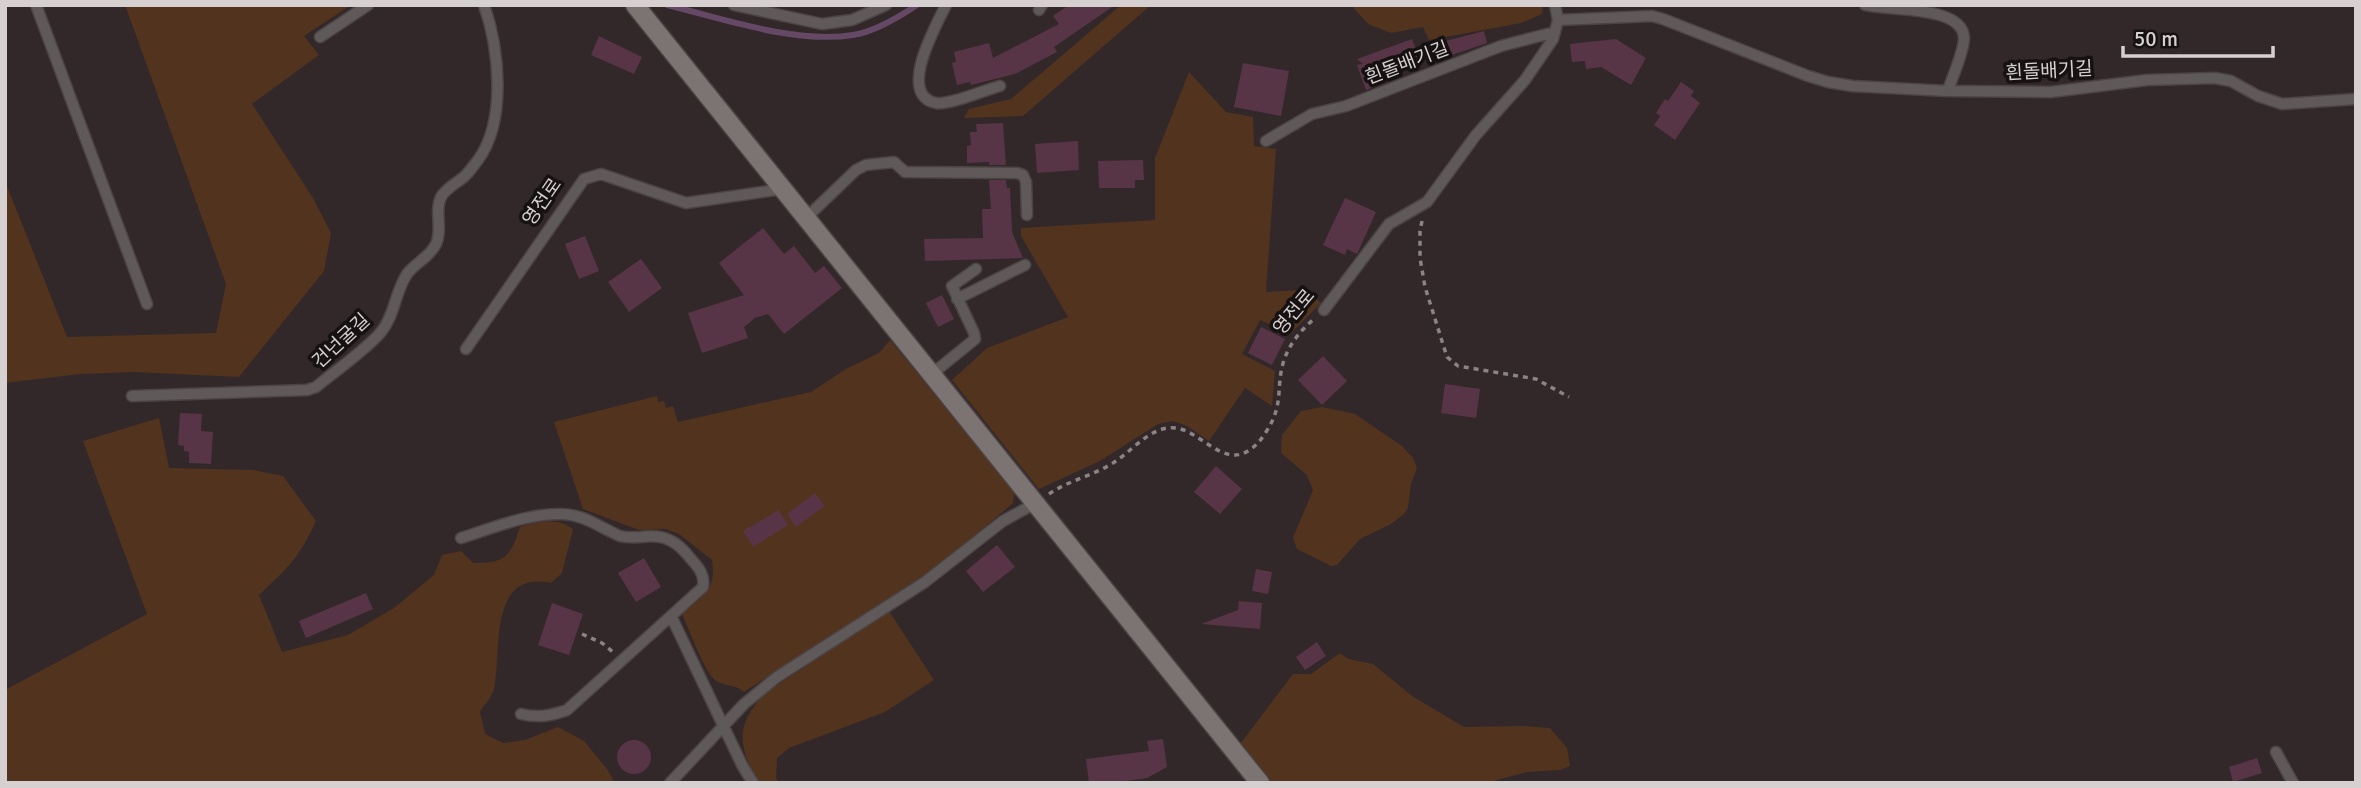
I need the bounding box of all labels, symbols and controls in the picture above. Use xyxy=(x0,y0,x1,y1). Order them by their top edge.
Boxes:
scale bar xyxy=(2123,14,2274,58)
text: 50 m xyxy=(2134,26,2178,52)
street label: 흰돌배기길 xyxy=(1362,36,1452,90)
street label: 흰돌배기길 xyxy=(2005,57,2093,85)
street label: 영전로 xyxy=(517,174,567,230)
street label: 영전로 xyxy=(1268,284,1320,340)
street label: 건넌굴길 xyxy=(307,308,375,374)

